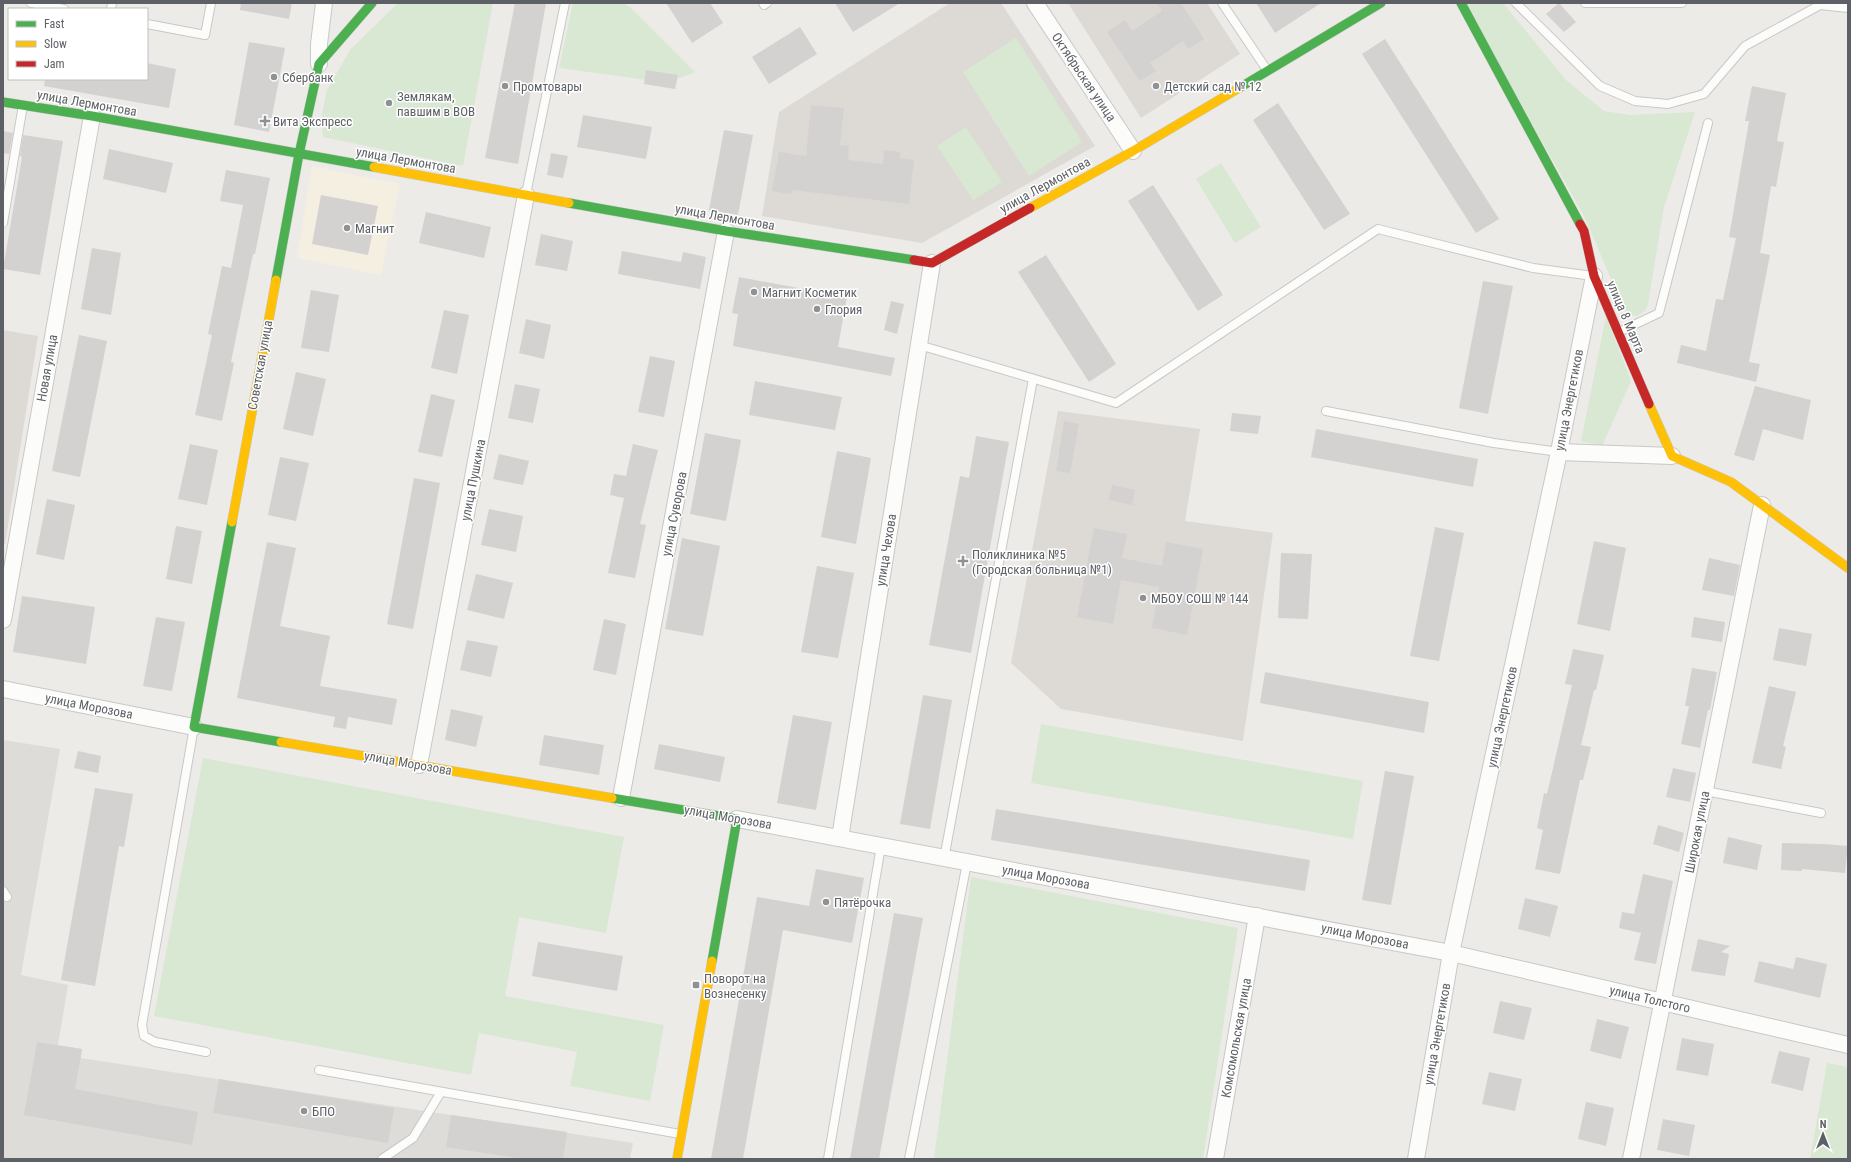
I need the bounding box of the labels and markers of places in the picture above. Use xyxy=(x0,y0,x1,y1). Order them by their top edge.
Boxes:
place label: Сбербанк xyxy=(282,70,334,85)
marker: Сбербанк xyxy=(269,72,279,82)
place label: Промтовары xyxy=(513,79,582,94)
place label: Детский сад № 12 xyxy=(1164,79,1262,94)
marker: Промтовары xyxy=(500,81,510,91)
marker: Детский сад № 12 xyxy=(1151,81,1161,91)
place label: Землякам, павшим в ВОВ xyxy=(397,89,475,119)
marker: Землякам, павшим в ВОВ xyxy=(384,98,394,108)
place label: Вита Экспресс xyxy=(273,114,352,129)
marker: Вита Экспресс xyxy=(260,116,270,126)
place label: Магнит xyxy=(355,221,395,236)
marker: Магнит xyxy=(342,223,352,233)
place label: Магнит Косметик xyxy=(762,285,858,300)
marker: Магнит Косметик xyxy=(749,287,759,297)
place label: Глория xyxy=(825,302,862,317)
marker: Глория xyxy=(812,304,822,314)
place label: Поликлиника №5 (Городская больница №1) xyxy=(972,547,1112,577)
marker: Поликлиника №5 (Городская больница №1) xyxy=(957,555,969,567)
place label: МБОУ СОШ № 144 xyxy=(1151,591,1249,606)
marker: МБОУ СОШ № 144 xyxy=(1138,593,1148,603)
place label: Пятёрочка xyxy=(834,895,891,910)
marker: Пятёрочка xyxy=(821,897,831,907)
place label: Поворот на Вознесенку xyxy=(704,971,767,1001)
marker: Поворот на Вознесенку xyxy=(691,980,701,990)
place label: БПО xyxy=(312,1104,335,1119)
marker: БПО xyxy=(299,1106,309,1116)

